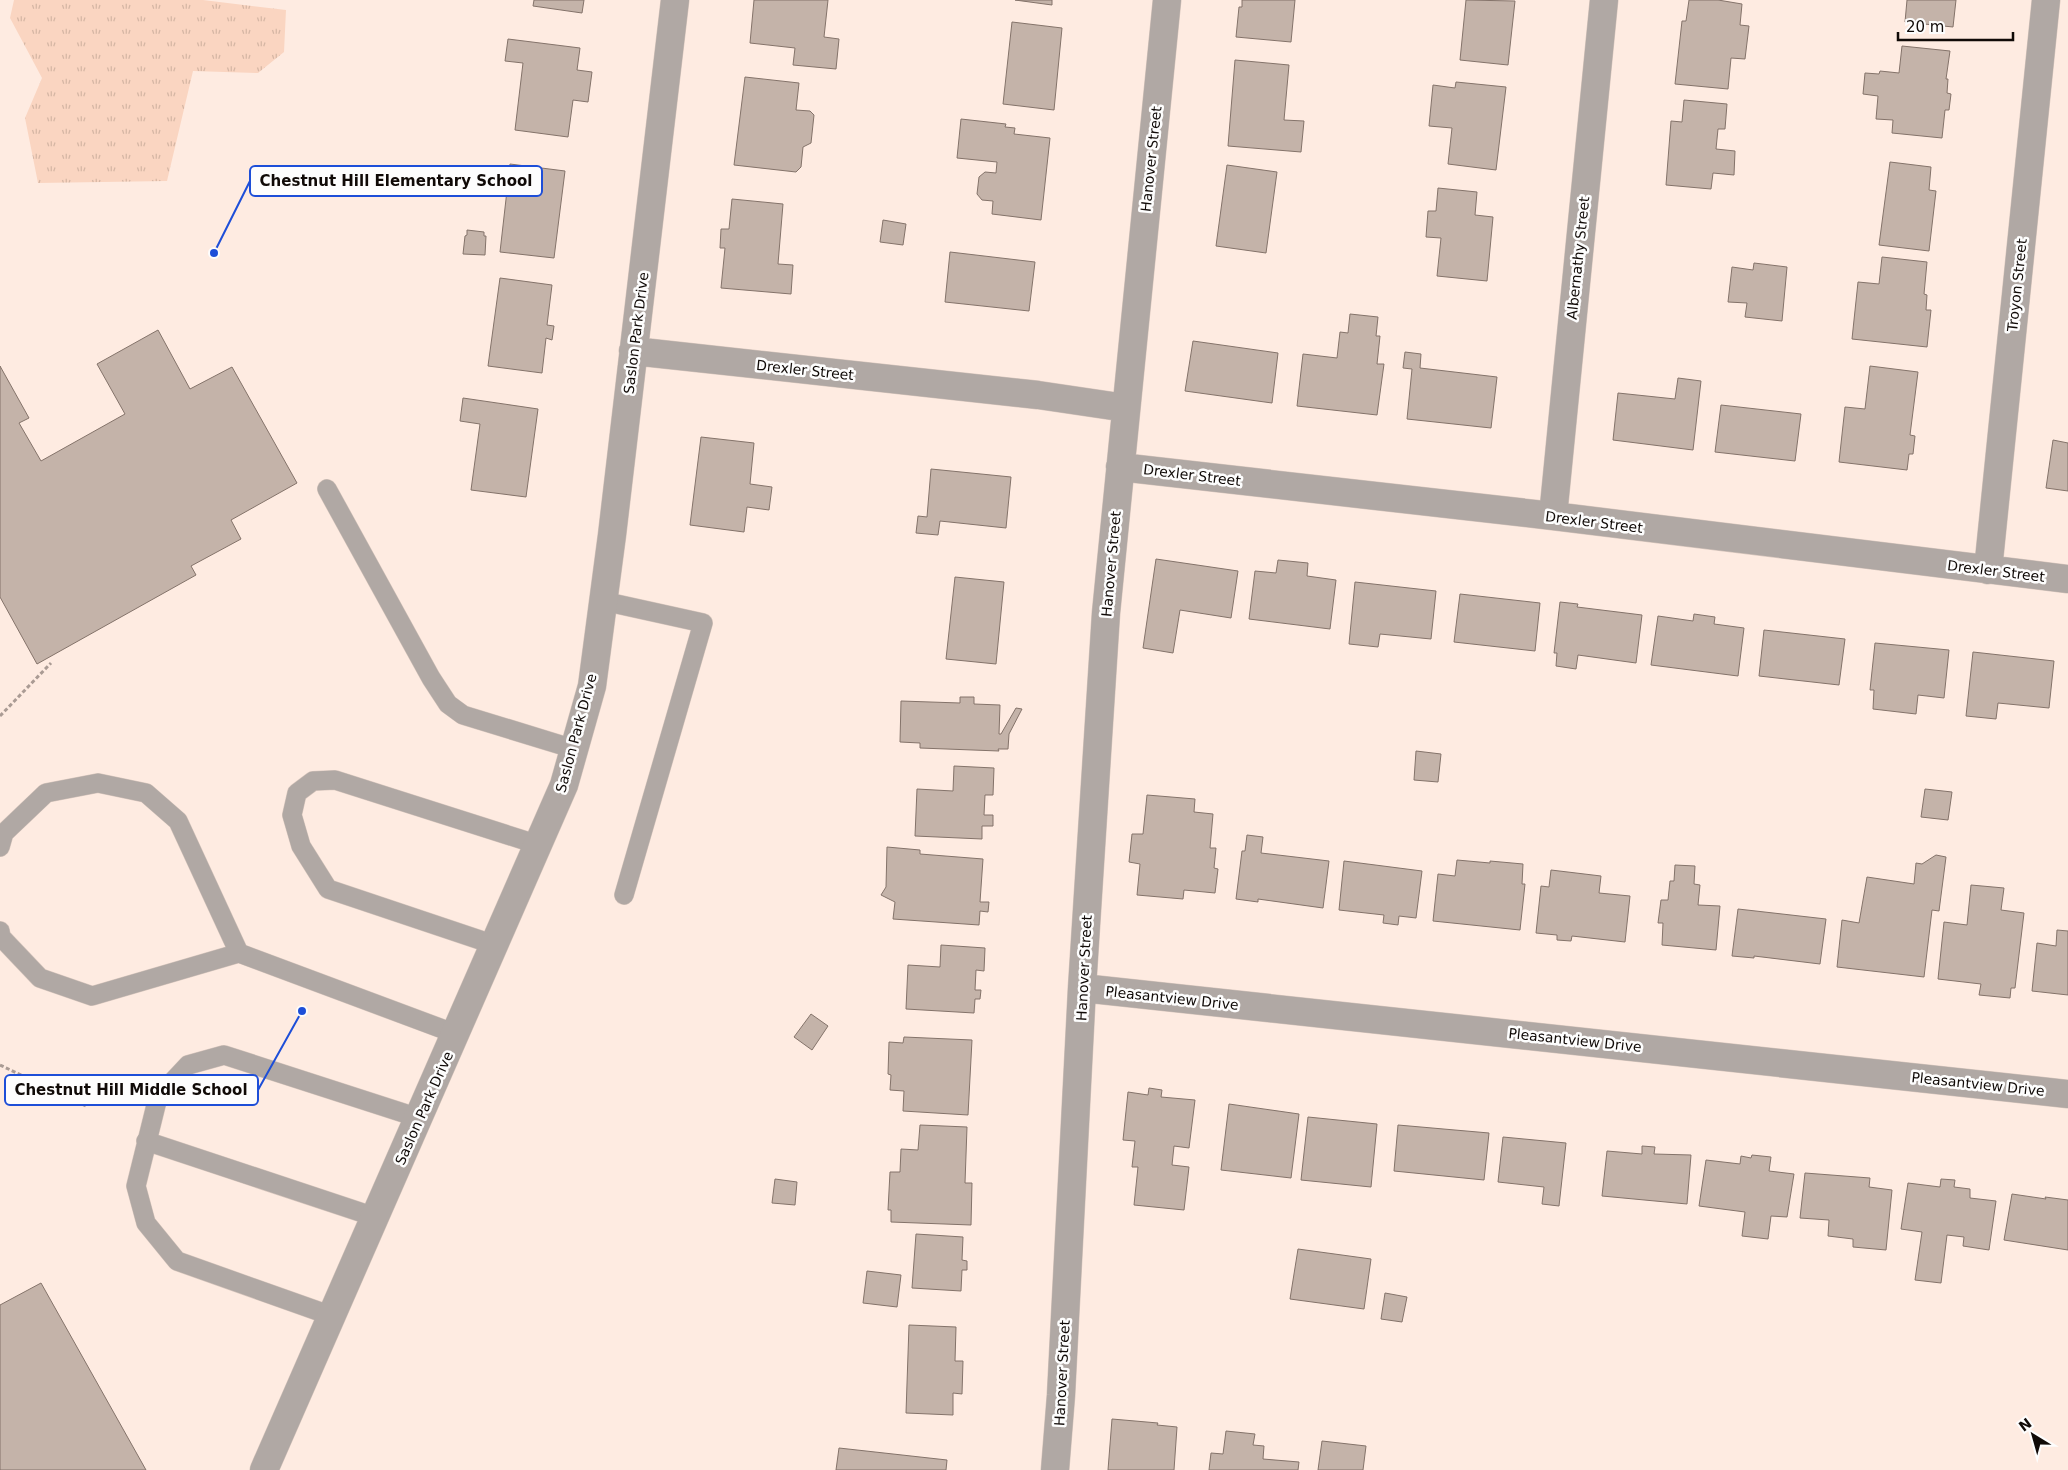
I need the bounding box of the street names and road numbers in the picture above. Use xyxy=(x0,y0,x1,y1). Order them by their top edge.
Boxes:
street label: Hanover Street xyxy=(1137,105,1165,213)
street label: Albernathy Street xyxy=(1564,195,1592,320)
street label: Troyon Street xyxy=(2004,237,2030,333)
street label: Saslon Park Drive xyxy=(621,271,651,395)
street label: Drexler Street xyxy=(755,357,855,383)
street label: Drexler Street xyxy=(1142,461,1242,489)
street label: Drexler Street xyxy=(1544,508,1644,536)
street label: Hanover Street xyxy=(1098,510,1124,618)
street label: Drexler Street xyxy=(1946,557,2046,585)
street label: Saslon Park Drive xyxy=(552,672,600,794)
street label: Hanover Street xyxy=(1073,914,1095,1021)
street label: Pleasantview Drive xyxy=(1105,983,1239,1013)
street label: Pleasantview Drive xyxy=(1508,1025,1642,1055)
street label: Saslon Park Drive xyxy=(392,1049,456,1167)
street label: Pleasantview Drive xyxy=(1911,1069,2045,1099)
street label: Hanover Street xyxy=(1051,1319,1073,1426)

